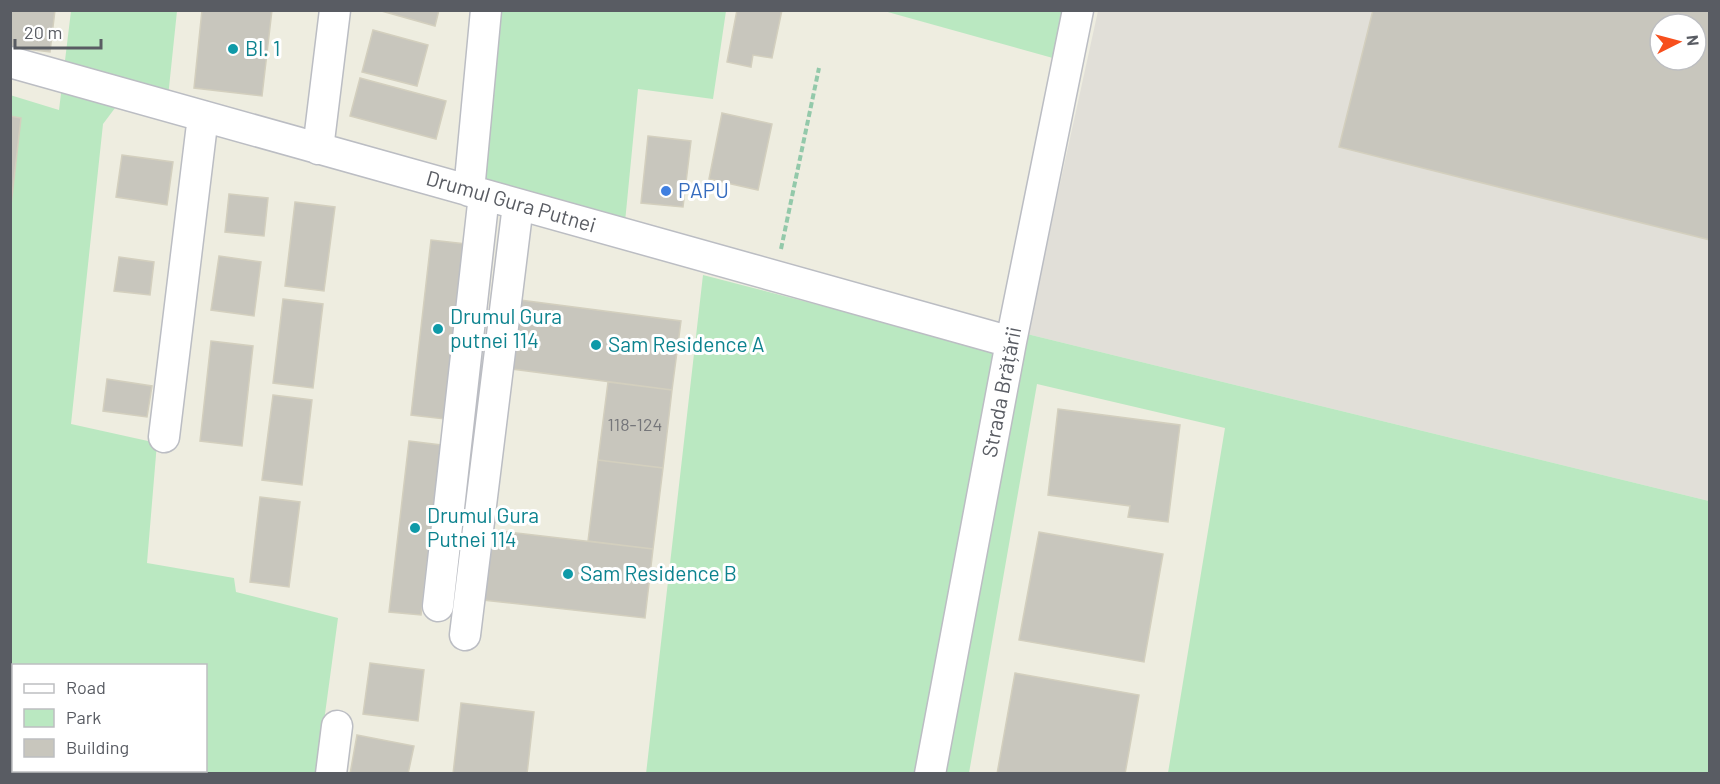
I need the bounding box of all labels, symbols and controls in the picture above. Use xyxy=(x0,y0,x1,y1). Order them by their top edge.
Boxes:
scale bar xyxy=(15,12,100,50)
north arrow xyxy=(1648,12,1708,72)
text: 20 m xyxy=(24,21,62,43)
text: N xyxy=(1683,34,1703,47)
place label: Bl. 1 xyxy=(245,35,280,60)
marker: Bl. 1 xyxy=(226,42,240,56)
street label: Drumul Gura Putnei xyxy=(424,164,599,237)
place label: PAPU xyxy=(678,177,729,202)
marker: PAPU xyxy=(659,184,673,198)
place label: Drumul Gura putnei 114 xyxy=(450,303,562,352)
marker: Drumul Gura putnei 114 xyxy=(431,322,445,336)
street label: Strada Brățării xyxy=(976,324,1025,459)
place label: Sam Residence A xyxy=(608,331,765,356)
marker: Sam Residence A xyxy=(589,338,603,352)
house number: 118-124 xyxy=(608,413,663,435)
place label: Drumul Gura Putnei 114 xyxy=(427,502,539,551)
marker: Drumul Gura Putnei 114 xyxy=(408,521,422,535)
place label: Sam Residence B xyxy=(580,560,737,585)
marker: Sam Residence B xyxy=(561,567,575,581)
legend xyxy=(12,664,207,772)
text: Road xyxy=(66,676,106,698)
text: Park xyxy=(66,706,101,728)
text: Building xyxy=(66,736,129,758)

